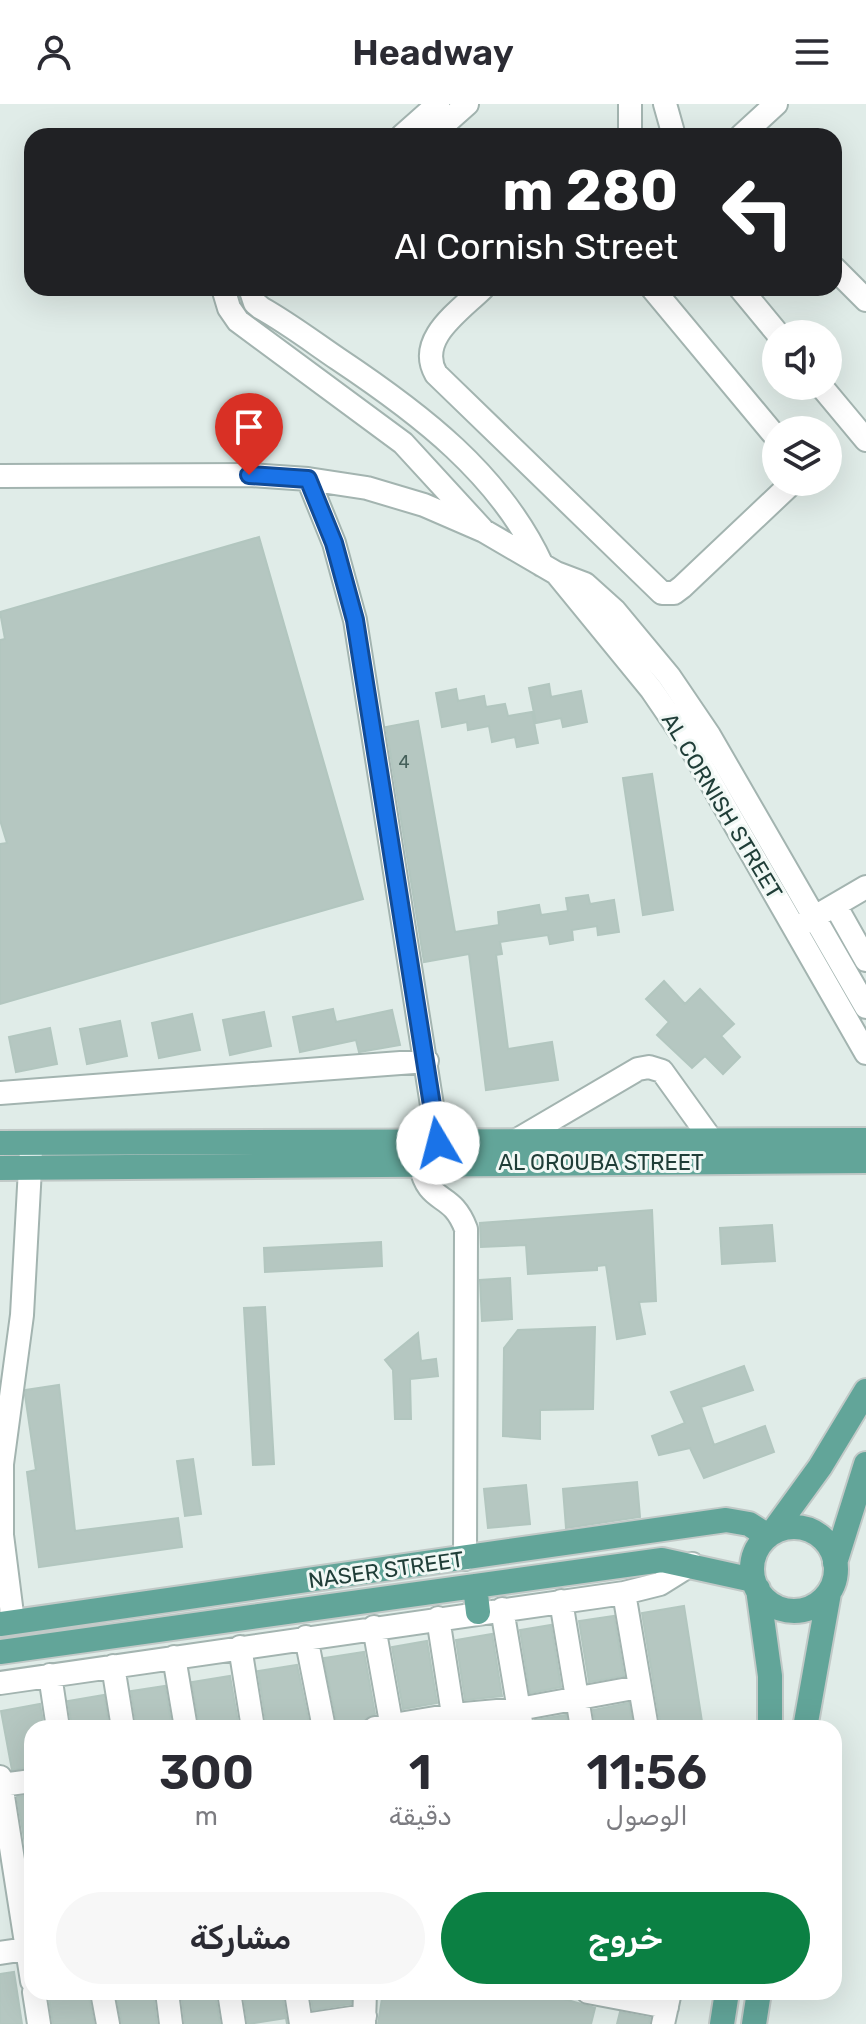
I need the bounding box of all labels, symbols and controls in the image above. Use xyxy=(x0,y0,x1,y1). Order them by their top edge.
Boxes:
icon: person xyxy=(32,30,76,74)
icon: menu xyxy=(790,30,834,74)
text: Headway xyxy=(352,31,514,74)
text: 280 m xyxy=(502,158,678,224)
icon: left xyxy=(706,160,810,264)
text: Al Cornish Street xyxy=(394,225,678,268)
map controls xyxy=(762,320,842,496)
button: sound xyxy=(762,320,842,400)
pin xyxy=(215,393,283,475)
icon: arrive xyxy=(227,405,271,449)
button: layers xyxy=(762,416,842,496)
street label: AL CORNISH STREET xyxy=(656,708,788,904)
house number: 4 xyxy=(398,751,410,773)
position arrow xyxy=(396,1101,480,1185)
street label: AL OROUBA STREET xyxy=(498,1149,704,1176)
street label: NASER STREET xyxy=(307,1546,466,1594)
text: 300 xyxy=(159,1744,254,1801)
text: 1 xyxy=(409,1744,432,1801)
text: 11:56 xyxy=(587,1744,707,1801)
text: m xyxy=(195,1801,218,1832)
text: دقيقة xyxy=(389,1801,452,1832)
text: الوصول xyxy=(606,1801,688,1832)
button: مشاركة xyxy=(56,1892,425,1984)
button: خروج xyxy=(441,1892,810,1984)

